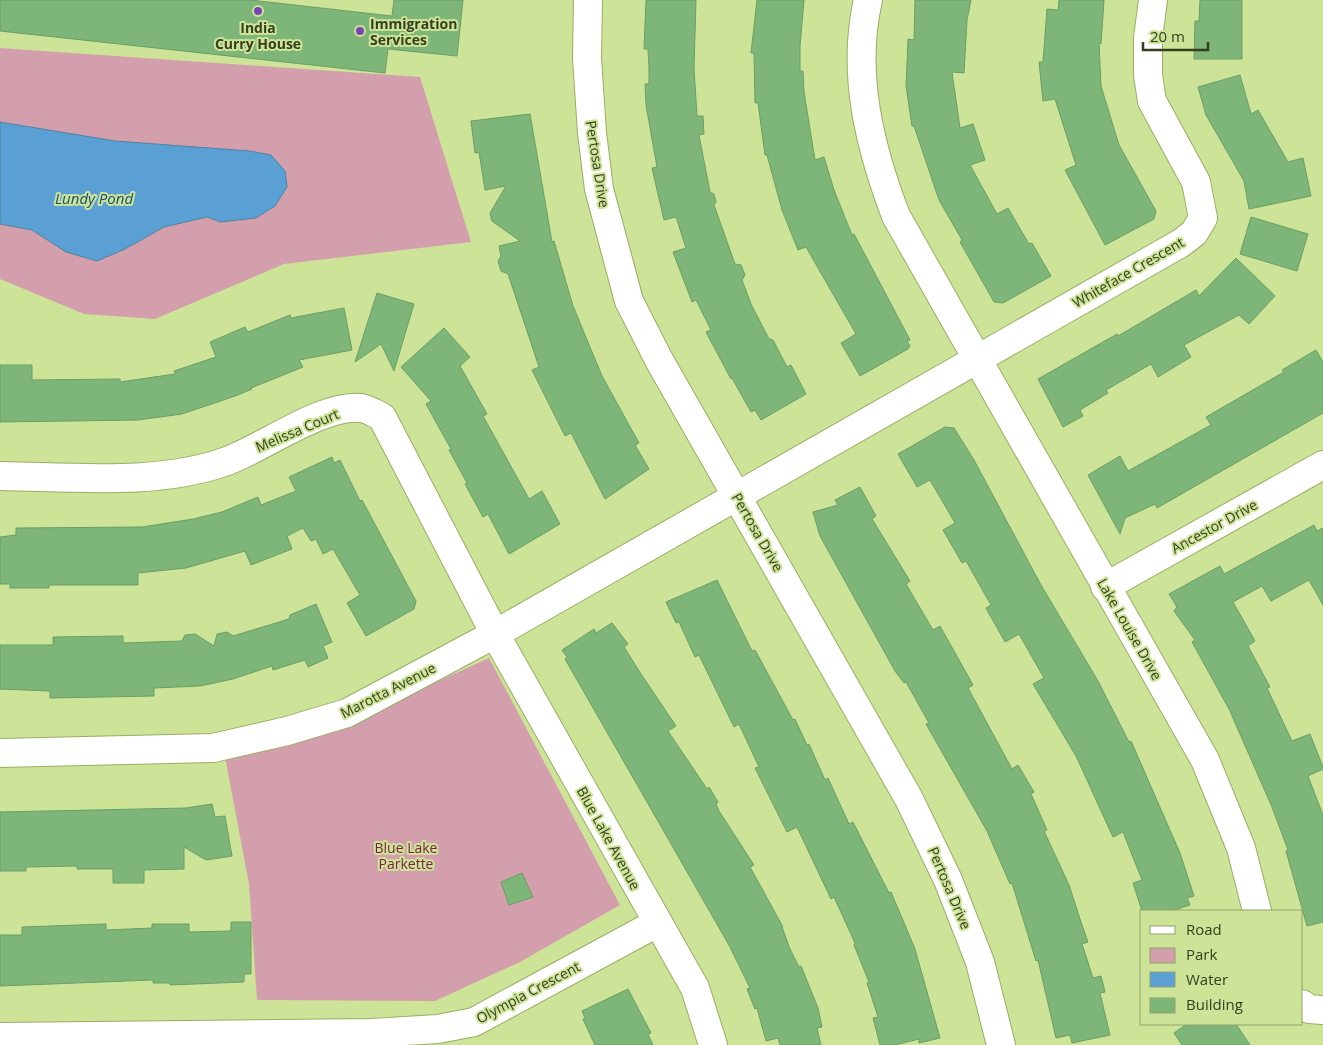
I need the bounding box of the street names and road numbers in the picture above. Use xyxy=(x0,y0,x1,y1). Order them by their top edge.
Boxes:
street label: Pertosa Drive xyxy=(582,119,614,209)
street label: Whiteface Crescent xyxy=(1069,232,1187,312)
street label: Melissa Court xyxy=(252,404,342,456)
street label: Pertosa Drive xyxy=(728,489,788,575)
street label: Ancestor Drive xyxy=(1168,494,1261,558)
street label: Lake Louise Drive xyxy=(1093,575,1167,683)
street label: Marotta Avenue xyxy=(337,658,439,722)
street label: Blue Lake Avenue xyxy=(573,783,645,893)
street label: Pertosa Drive xyxy=(924,844,976,932)
street label: Olympia Crescent xyxy=(473,957,583,1027)

